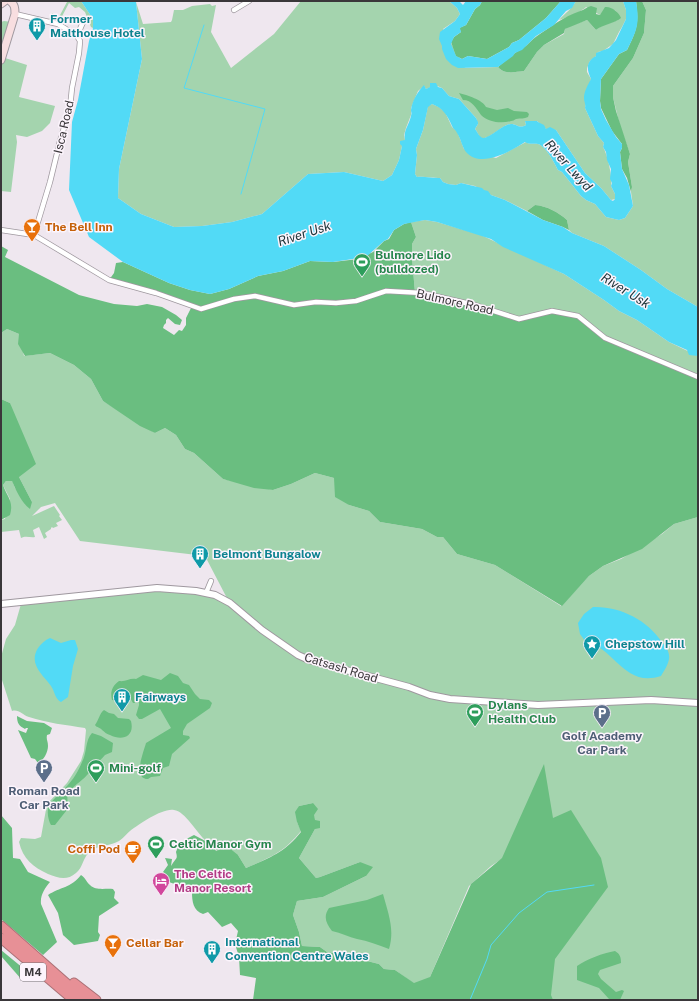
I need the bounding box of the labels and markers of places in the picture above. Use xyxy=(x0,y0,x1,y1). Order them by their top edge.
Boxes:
place label: Former Malthouse Hotel xyxy=(50,12,145,40)
building icon: Former Malthouse Hotel xyxy=(27,16,47,41)
bar icon: The Bell Inn xyxy=(22,217,42,242)
place label: The Bell Inn xyxy=(45,220,113,234)
place label: Bulmore Lido (bulldozed) xyxy=(375,248,451,276)
sports icon: Bulmore Lido (bulldozed) xyxy=(352,252,372,277)
building icon: Belmont Bungalow xyxy=(190,544,210,569)
place label: Belmont Bungalow xyxy=(213,547,321,561)
place icon: Chepstow Hill xyxy=(582,634,602,659)
place label: Chepstow Hill xyxy=(605,637,685,651)
building icon: Fairways xyxy=(112,687,132,712)
place label: Fairways xyxy=(135,690,186,704)
place label: Dylans Health Club xyxy=(488,698,556,726)
sports icon: Dylans Health Club xyxy=(465,702,485,727)
parking icon: Golf Academy Car Park xyxy=(592,703,612,728)
place label: Golf Academy Car Park xyxy=(562,729,642,757)
parking icon: Roman Road Car Park xyxy=(34,758,54,783)
sports icon: Mini-golf xyxy=(86,758,106,783)
place label: Mini-golf xyxy=(109,761,161,775)
place label: Roman Road Car Park xyxy=(8,784,80,812)
sports icon: Celtic Manor Gym xyxy=(146,834,166,859)
place label: Celtic Manor Gym xyxy=(169,837,272,851)
cafe icon: Coffi Pod xyxy=(123,839,143,864)
place label: Coffi Pod xyxy=(68,842,120,856)
place label: The Celtic Manor Resort xyxy=(174,867,252,895)
hotel icon: The Celtic Manor Resort xyxy=(151,871,171,896)
bar icon: Cellar Bar xyxy=(103,933,123,958)
place label: International Convention Centre Wales xyxy=(225,935,369,963)
place label: Cellar Bar xyxy=(126,936,184,950)
building icon: International Convention Centre Wales xyxy=(202,939,222,964)

